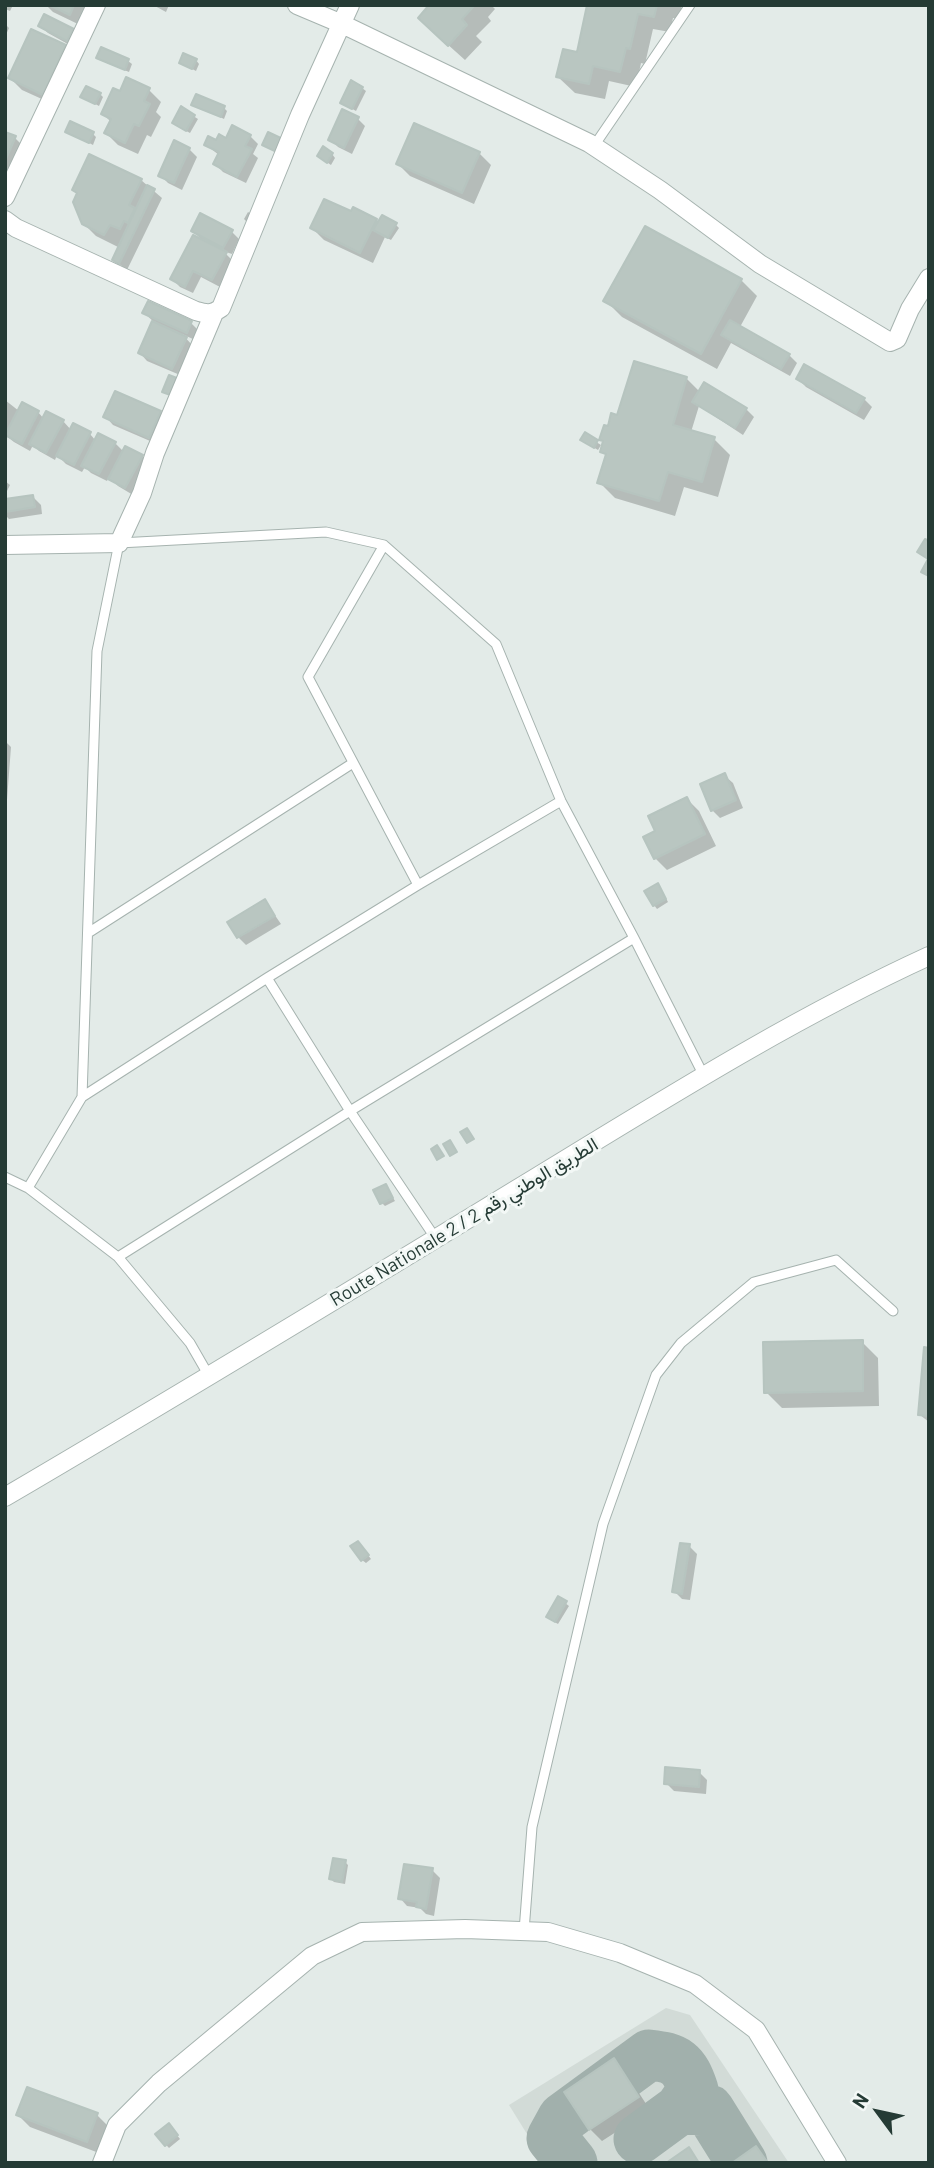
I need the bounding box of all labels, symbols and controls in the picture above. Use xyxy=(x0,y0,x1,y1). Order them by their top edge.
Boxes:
street label: Route Nationale 2 / الطريق الوطني رقم 2 xyxy=(326,1133,602,1311)
north arrow xyxy=(843,2077,913,2147)
text: N xyxy=(847,2089,873,2112)

